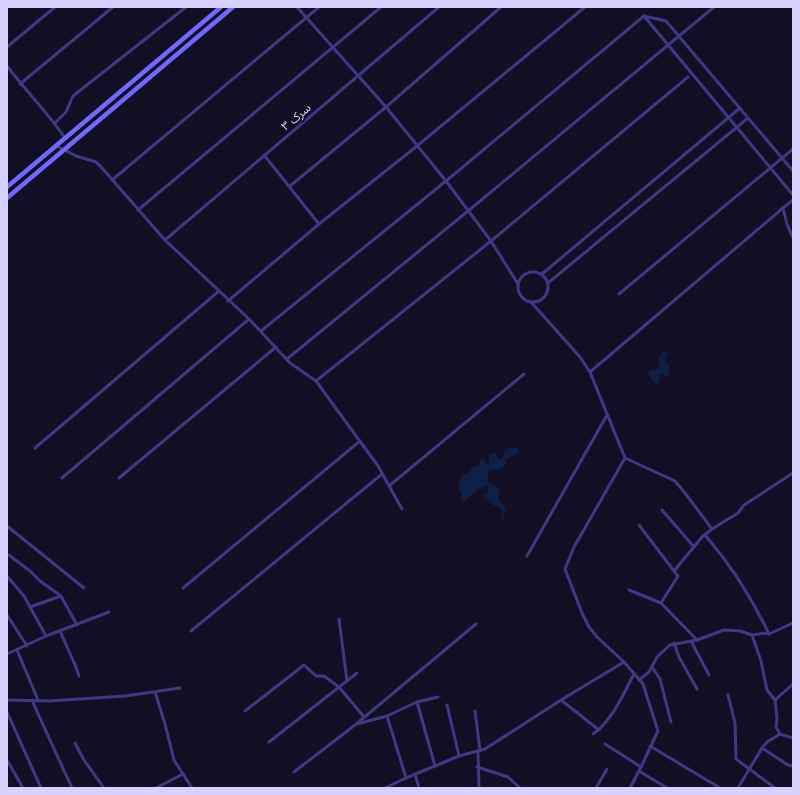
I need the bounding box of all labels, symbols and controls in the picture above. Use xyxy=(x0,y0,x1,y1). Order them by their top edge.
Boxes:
street label: سرک ۳ xyxy=(278,100,314,133)

